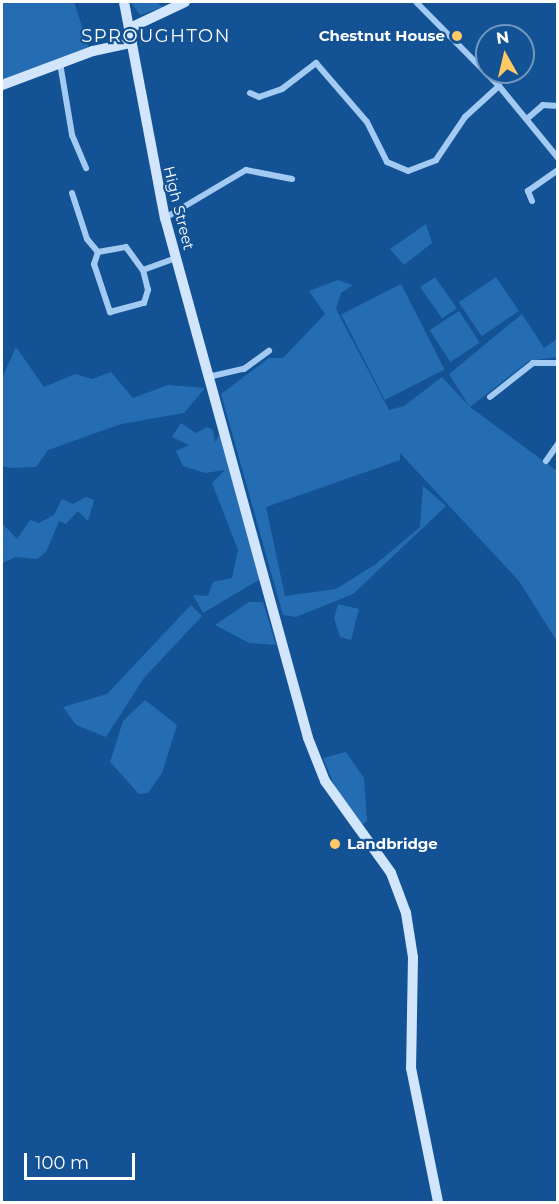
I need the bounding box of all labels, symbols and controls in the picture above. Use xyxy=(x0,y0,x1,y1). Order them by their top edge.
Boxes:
north arrow xyxy=(475,24,535,84)
district label: SPROUGHTON xyxy=(81,25,231,47)
place label: Chestnut House xyxy=(319,27,445,45)
text: N xyxy=(495,27,510,48)
marker: Chestnut House xyxy=(450,29,464,43)
street label: High Street xyxy=(160,164,198,252)
place label: Landbridge xyxy=(347,835,438,853)
marker: Landbridge xyxy=(328,837,342,851)
scale bar xyxy=(27,1141,138,1179)
text: 100 m xyxy=(35,1152,89,1174)

